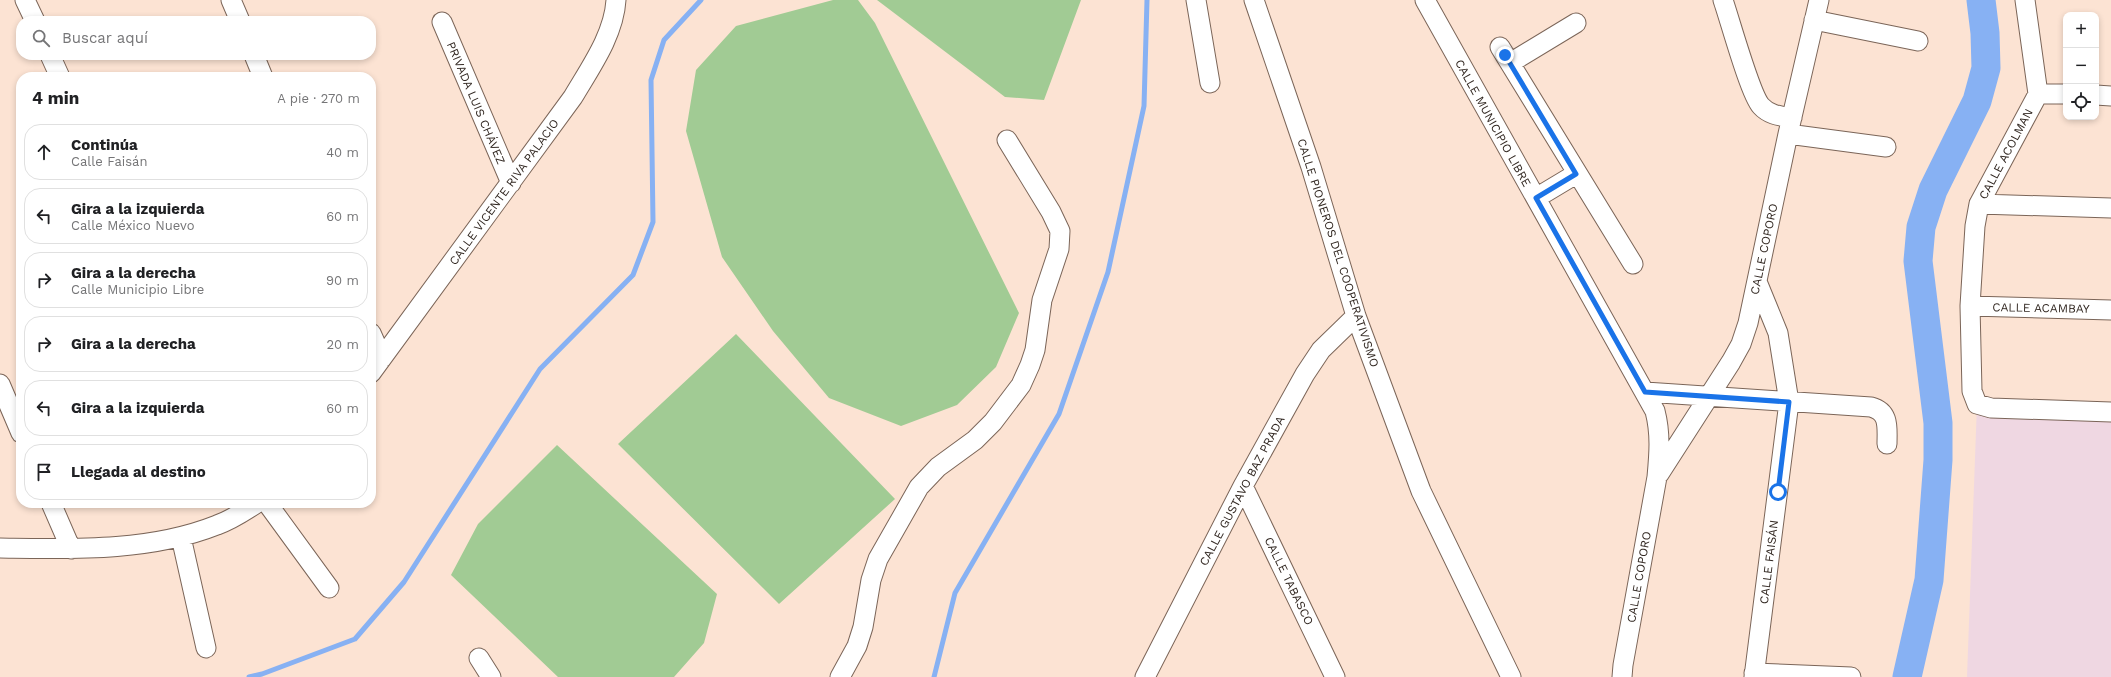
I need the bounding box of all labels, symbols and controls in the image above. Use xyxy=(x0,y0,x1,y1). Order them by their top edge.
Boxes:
map controls xyxy=(2063,12,2099,120)
button: + xyxy=(2063,12,2099,48)
search box xyxy=(16,16,376,60)
icon: search xyxy=(30,27,52,49)
text: Buscar aquí xyxy=(62,29,148,47)
street label: PRIVADA LUIS CHÁVEZ xyxy=(444,40,508,166)
route end xyxy=(1496,46,1514,64)
button: − xyxy=(2063,48,2099,84)
street label: CALLE MUNICIPIO LIBRE xyxy=(1452,57,1534,189)
button: locate xyxy=(2063,84,2099,120)
text: 4 min xyxy=(32,88,79,108)
text: A pie · 270 m xyxy=(277,91,360,106)
street label: CALLE ACOLMAN xyxy=(1976,106,2036,202)
street label: CALLE VICENTE RIVA PALACIO xyxy=(446,116,562,268)
text: Continúa xyxy=(71,136,138,154)
street label: CALLE PIONEROS DEL COOPERATIVISMO xyxy=(1294,137,1382,369)
icon: ahead xyxy=(33,141,55,163)
text: 40 m xyxy=(326,145,359,160)
text: Calle Faisán xyxy=(71,154,148,169)
text: Gira a la izquierda xyxy=(71,200,204,218)
street label: CALLE COPORO xyxy=(1748,202,1780,296)
icon: left xyxy=(33,205,55,227)
text: 60 m xyxy=(326,209,359,224)
text: Calle México Nuevo xyxy=(71,218,195,233)
text: Gira a la derecha xyxy=(71,264,196,282)
icon: right xyxy=(33,269,55,291)
text: 90 m xyxy=(326,273,359,288)
text: Calle Municipio Libre xyxy=(71,282,204,297)
street label: CALLE ACAMBAY xyxy=(1992,300,2090,316)
icon: right xyxy=(33,333,55,355)
text: Gira a la derecha xyxy=(71,335,196,353)
text: 20 m xyxy=(327,337,359,352)
icon: left xyxy=(33,397,55,419)
text: Gira a la izquierda xyxy=(71,399,204,417)
text: 60 m xyxy=(326,401,359,416)
street label: CALLE GUSTAVO BAZ PRADA xyxy=(1196,414,1288,568)
icon: arrive xyxy=(33,461,55,483)
text: Llegada al destino xyxy=(71,463,206,481)
route start xyxy=(1769,483,1787,501)
street label: CALLE FAISÁN xyxy=(1757,519,1781,605)
street label: CALLE COPORO xyxy=(1624,530,1654,624)
street label: CALLE TABASCO xyxy=(1262,535,1316,627)

